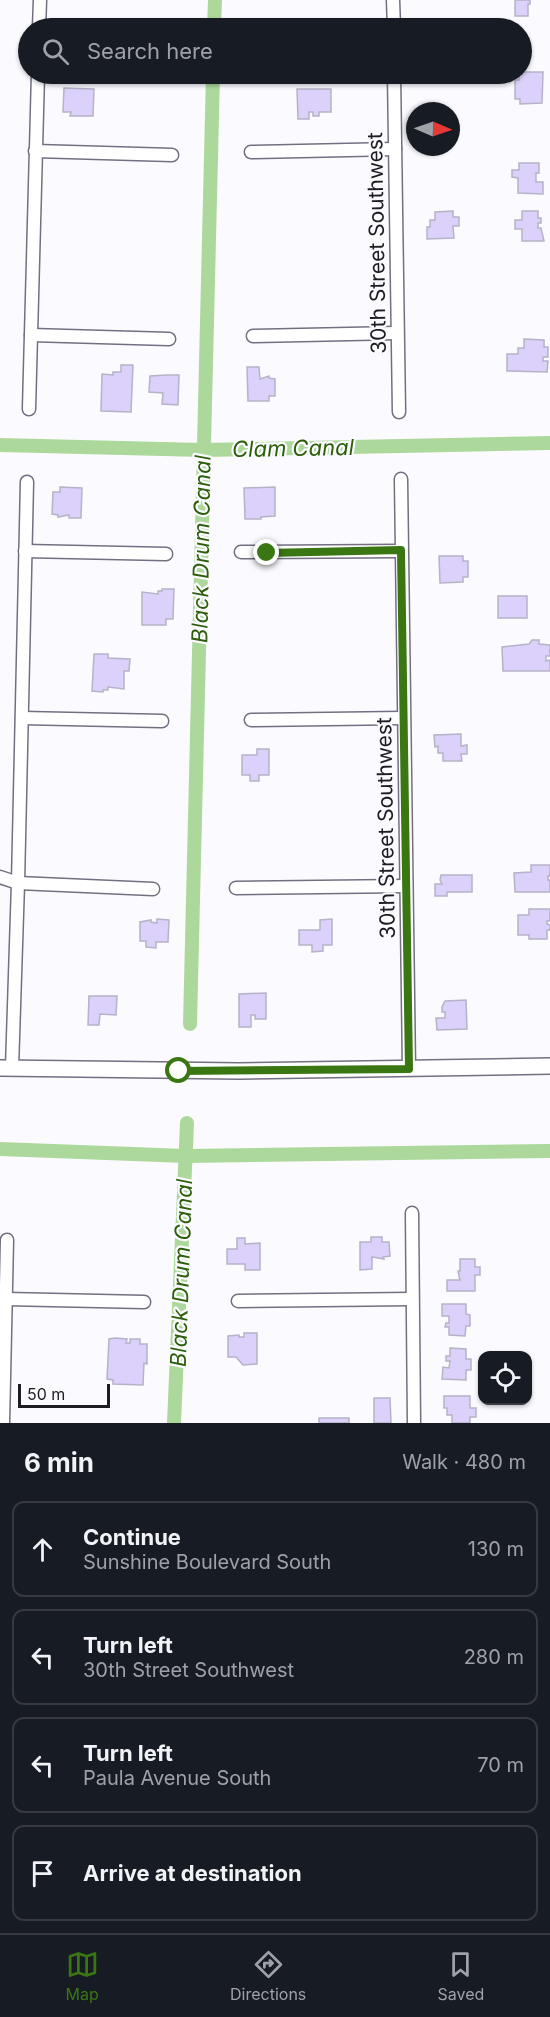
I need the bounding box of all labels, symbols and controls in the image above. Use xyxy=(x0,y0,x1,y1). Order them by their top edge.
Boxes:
search box xyxy=(18,18,532,84)
icon: search xyxy=(39,35,72,68)
text: Search here xyxy=(87,38,213,64)
north arrow xyxy=(406,102,460,156)
street label: 30th Street Southwest xyxy=(362,132,391,354)
water label: Clam Canal xyxy=(232,434,355,462)
water label: Black Drum Canal xyxy=(186,454,216,643)
route end xyxy=(253,539,279,565)
street label: 30th Street Southwest xyxy=(371,717,400,939)
route start xyxy=(165,1057,191,1083)
water label: Black Drum Canal xyxy=(165,1178,197,1367)
map controls xyxy=(478,1351,532,1405)
button: locate xyxy=(478,1351,532,1405)
scale bar xyxy=(18,1381,110,1408)
text: 50 m xyxy=(27,1384,65,1404)
text: 6 min xyxy=(24,1447,94,1478)
text: Walk · 480 m xyxy=(402,1450,526,1474)
text: Continue xyxy=(83,1524,181,1550)
icon: ahead xyxy=(26,1533,59,1566)
text: 130 m xyxy=(468,1537,524,1561)
text: Sunshine Boulevard South xyxy=(83,1550,331,1574)
text: Turn left xyxy=(83,1632,173,1658)
icon: left xyxy=(26,1641,59,1674)
text: 280 m xyxy=(464,1645,524,1669)
text: 30th Street Southwest xyxy=(83,1658,294,1682)
text: Turn left xyxy=(83,1740,173,1766)
icon: left xyxy=(26,1749,59,1782)
text: 70 m xyxy=(477,1753,524,1777)
text: Paula Avenue South xyxy=(83,1766,271,1790)
icon: arrive xyxy=(26,1857,59,1890)
text: Arrive at destination xyxy=(83,1860,302,1886)
tab: Map xyxy=(66,1948,99,2004)
tab: Directions xyxy=(230,1948,306,2004)
tab: Saved xyxy=(438,1948,484,2004)

